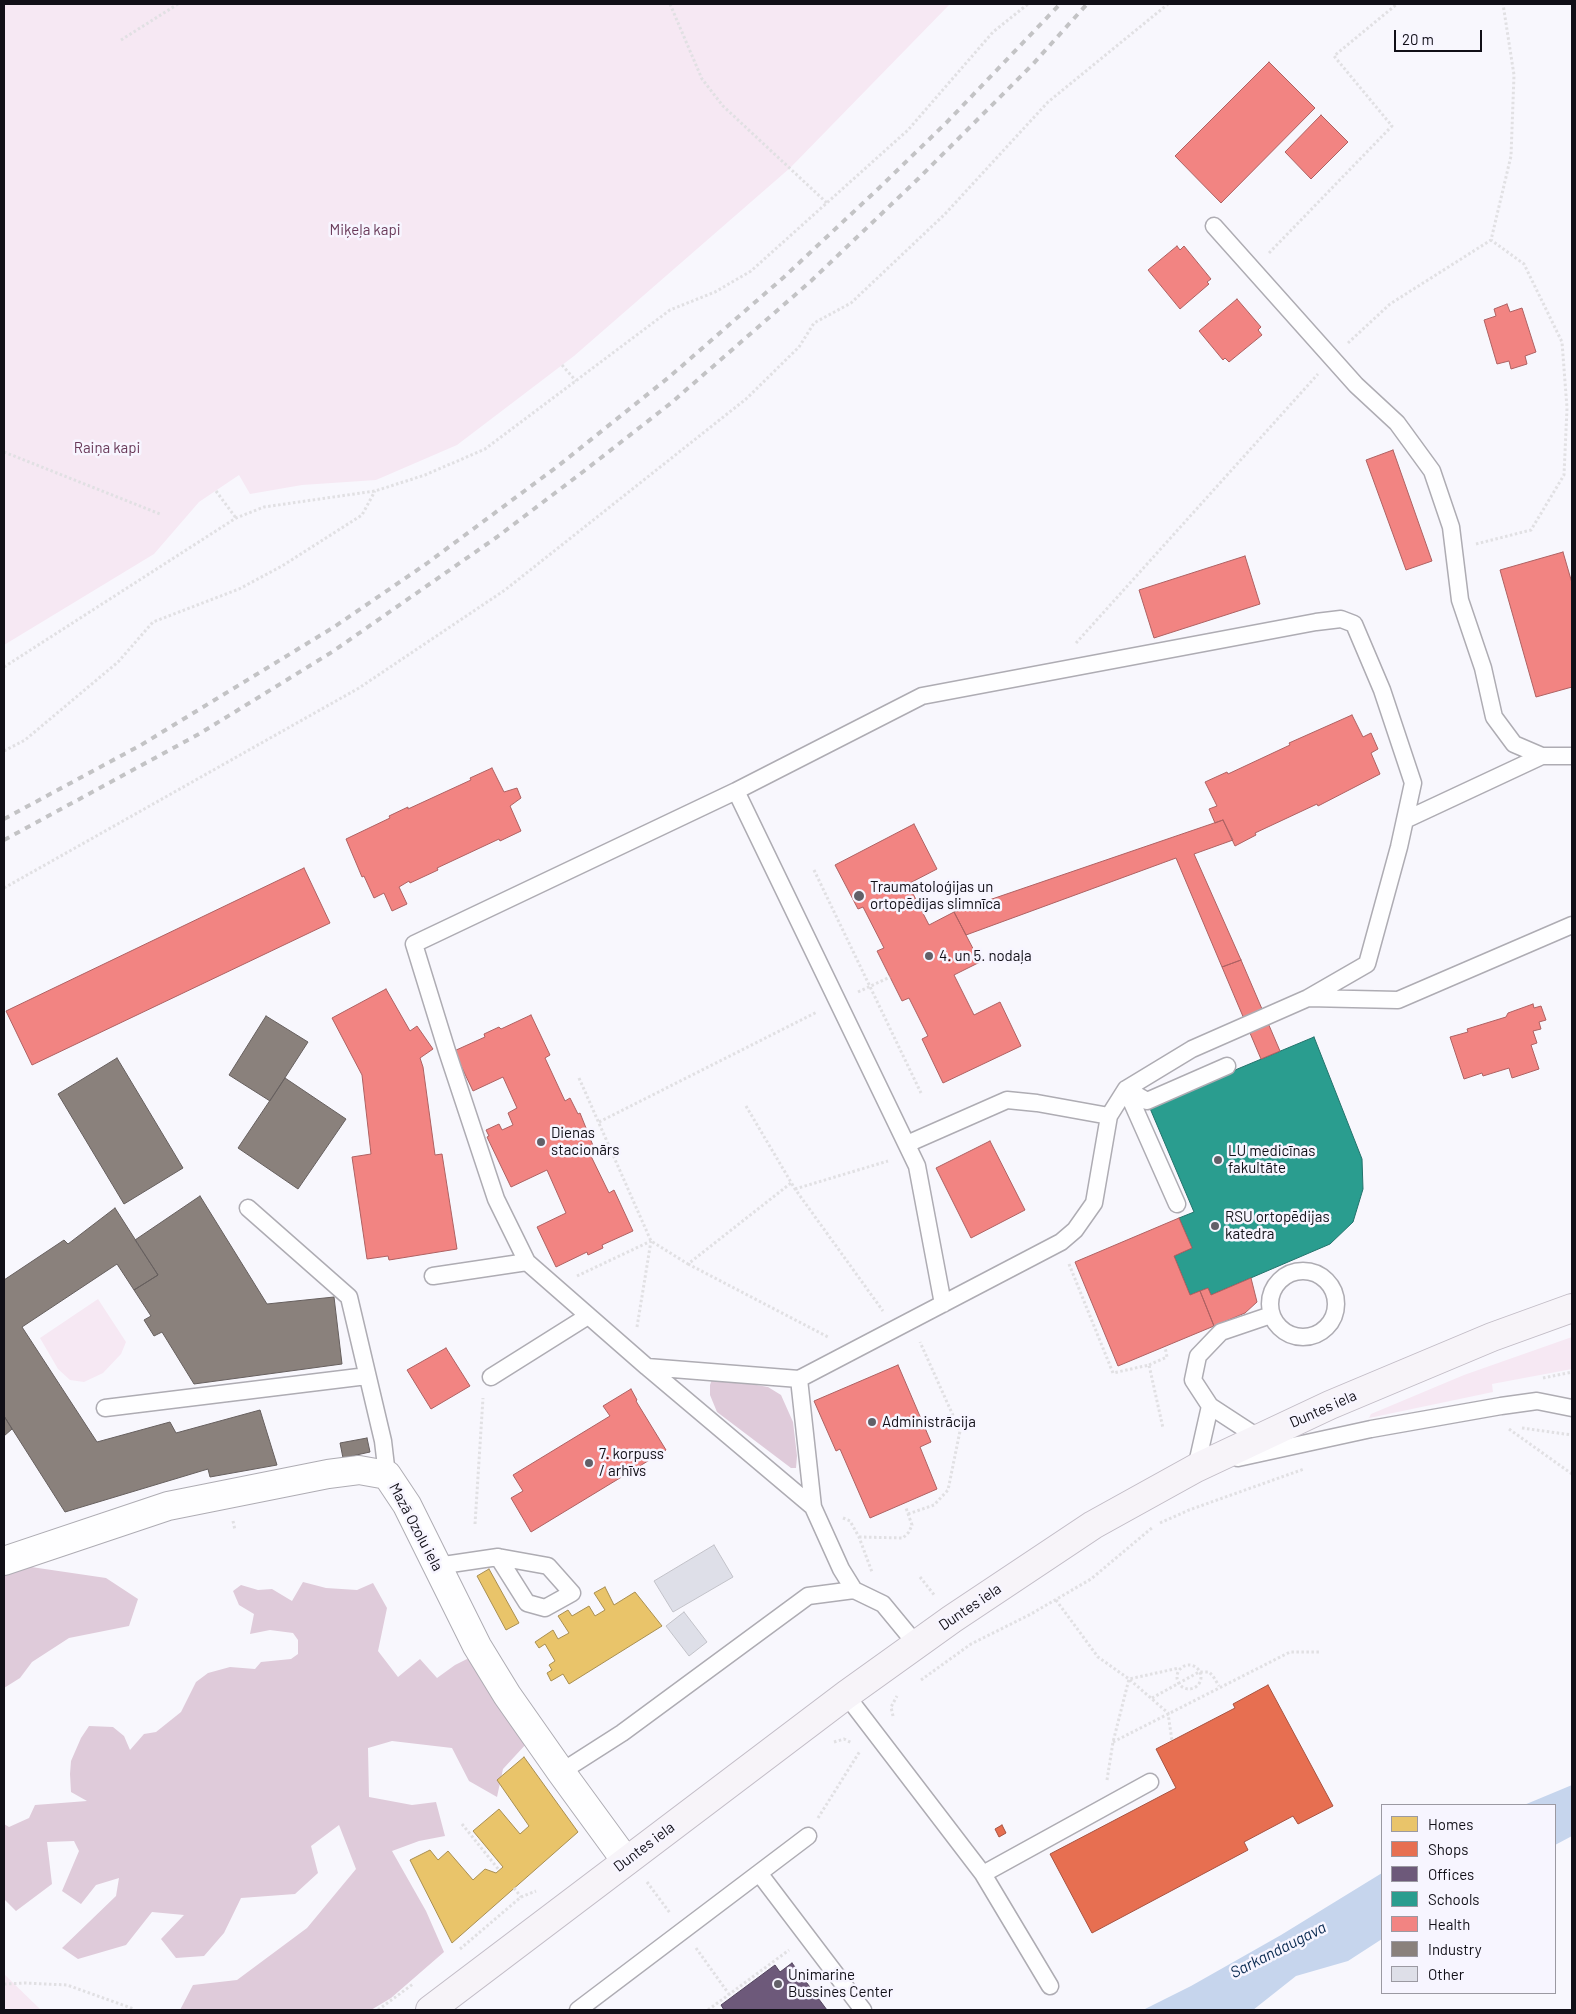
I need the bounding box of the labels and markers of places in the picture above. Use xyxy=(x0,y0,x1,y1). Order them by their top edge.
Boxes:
place label: Traumatoloģijas un ortopēdijas slimnīca xyxy=(870,878,1001,913)
marker: Traumatoloģijas un ortopēdijas slimnīca xyxy=(852,889,866,903)
place label: 4. un 5. nodaļa xyxy=(939,947,1032,965)
marker: 4. un 5. nodaļa xyxy=(923,950,935,962)
place label: Dienas stacionārs xyxy=(551,1124,619,1159)
marker: Dienas stacionārs xyxy=(535,1136,547,1148)
place label: LU medicīnas fakultāte xyxy=(1228,1142,1315,1177)
marker: LU medicīnas fakultāte xyxy=(1212,1154,1224,1166)
place label: RSU ortopēdijas katedra xyxy=(1225,1208,1330,1243)
marker: RSU ortopēdijas katedra xyxy=(1209,1220,1221,1232)
place label: Administrācija xyxy=(882,1413,976,1431)
marker: Administrācija xyxy=(866,1416,878,1428)
place label: 7. korpuss / arhīvs xyxy=(599,1445,664,1480)
marker: 7. korpuss / arhīvs xyxy=(583,1457,595,1469)
place label: Unimarine Bussines Center xyxy=(788,1966,893,2001)
marker: Unimarine Bussines Center xyxy=(772,1978,784,1990)

